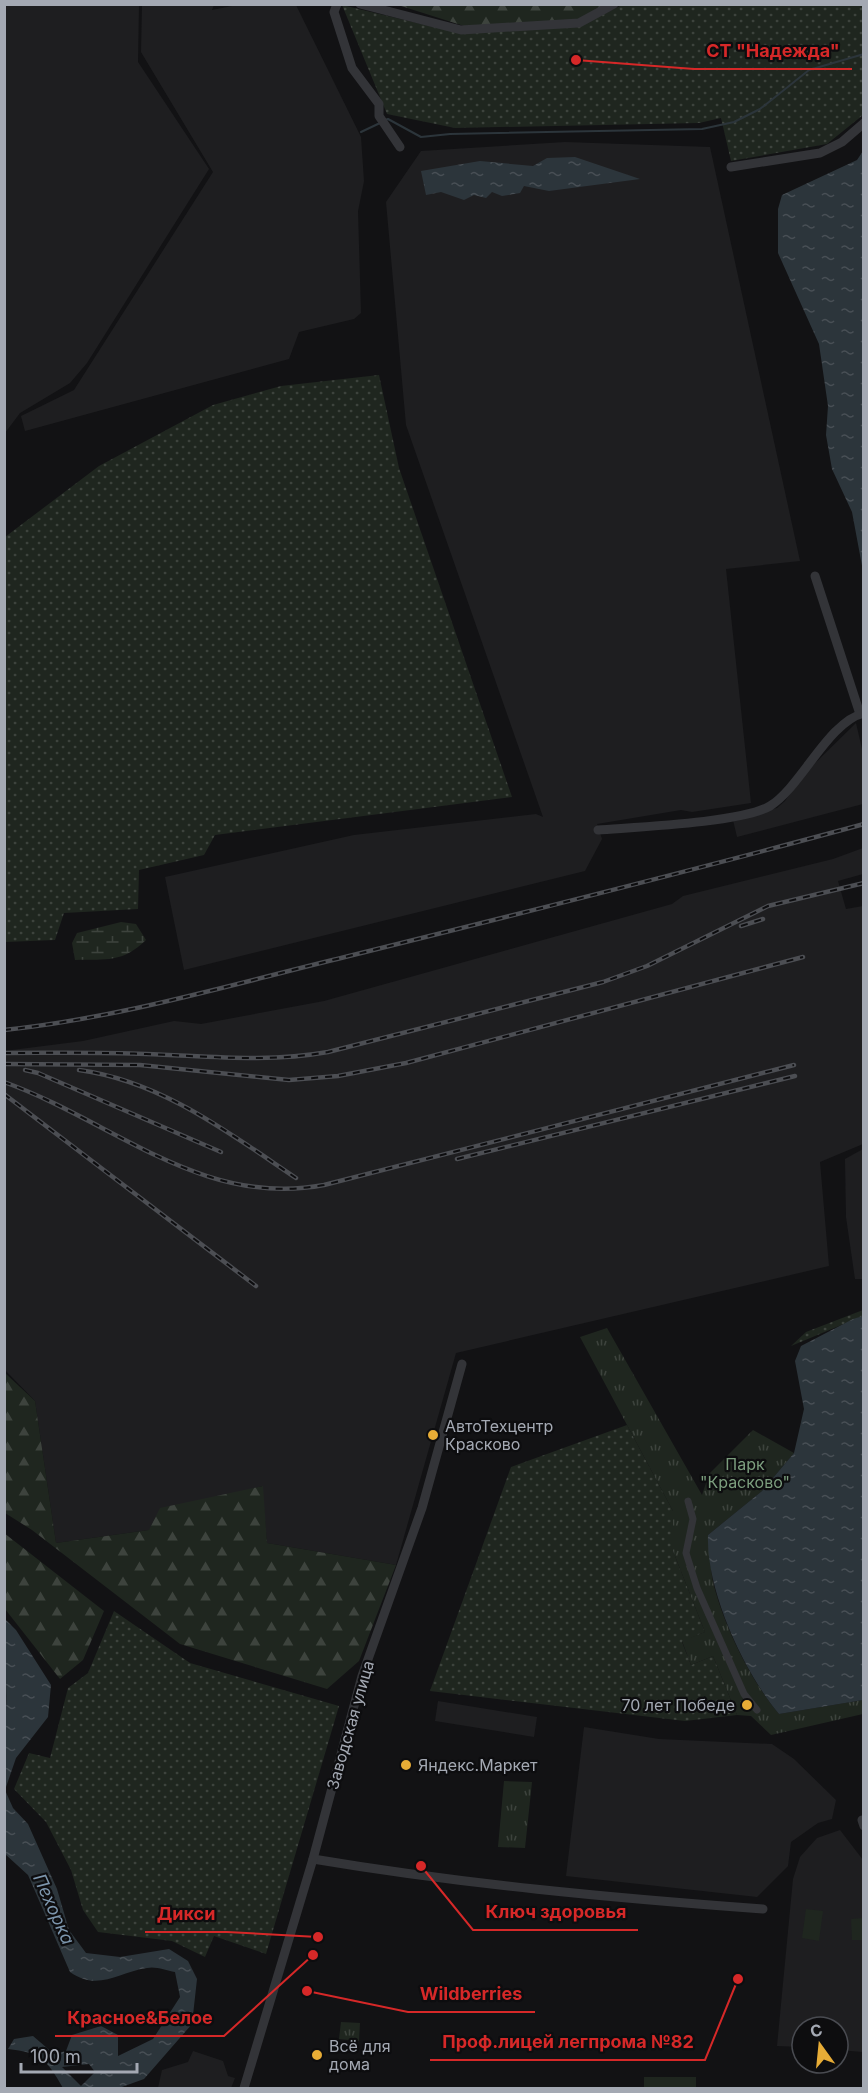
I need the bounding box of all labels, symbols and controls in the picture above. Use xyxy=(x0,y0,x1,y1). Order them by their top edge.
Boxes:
callout: СТ "Надежда" xyxy=(694,33,852,69)
text: СТ "Надежда" xyxy=(706,40,840,61)
place label: АвтоТехцентр Красково xyxy=(445,1416,553,1454)
marker: АвтоТехцентр Красково xyxy=(426,1428,440,1442)
park label: Парк "Красково" xyxy=(700,1454,790,1492)
street label: Заводская улица xyxy=(322,1658,378,1792)
place label: 70 лет Победе xyxy=(621,1695,735,1715)
marker: 70 лет Победе xyxy=(740,1698,754,1712)
place label: Яндекс.Маркет xyxy=(418,1755,538,1775)
marker: Яндекс.Маркет xyxy=(399,1758,413,1772)
water label: Пехорка xyxy=(29,1870,79,1948)
callout: Ключ здоровья xyxy=(473,1894,638,1930)
callout: Дикси xyxy=(145,1896,227,1932)
text: Ключ здоровья xyxy=(486,1901,626,1922)
text: Дикси xyxy=(157,1903,215,1924)
callout: Wildberries xyxy=(408,1976,535,2012)
text: Wildberries xyxy=(420,1983,522,2004)
callout: Красное&Белое xyxy=(55,2000,224,2036)
text: Красное&Белое xyxy=(67,2007,213,2028)
north arrow xyxy=(790,2015,850,2075)
text: С xyxy=(808,2019,825,2042)
callout: Проф.лицей легпрома №82 xyxy=(430,2024,705,2060)
text: Проф.лицей легпрома №82 xyxy=(442,2031,694,2052)
scale bar xyxy=(21,2036,136,2074)
place label: Всё для дома xyxy=(329,2036,391,2074)
text: 100 m xyxy=(30,2046,81,2067)
marker: Всё для дома xyxy=(310,2048,324,2062)

